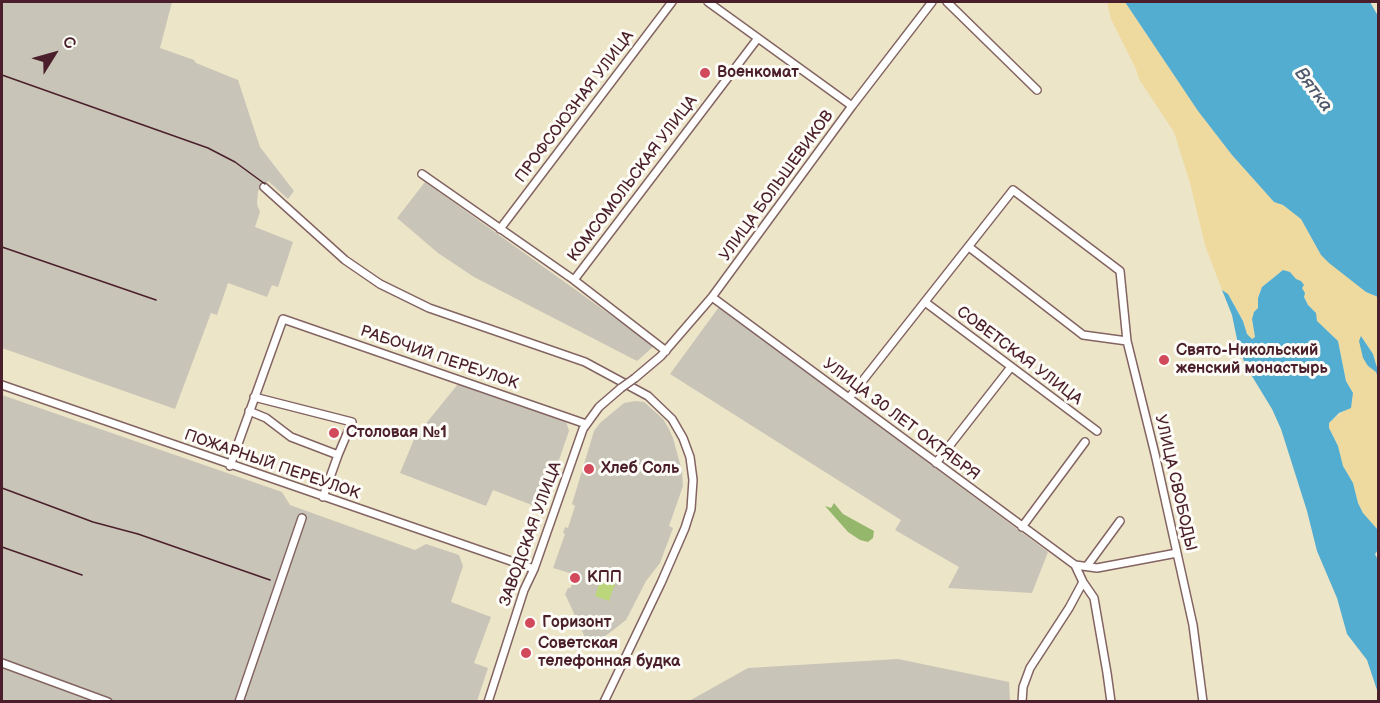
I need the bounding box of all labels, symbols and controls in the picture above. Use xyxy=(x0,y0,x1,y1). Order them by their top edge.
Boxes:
north arrow xyxy=(24,24,84,84)
street label: ПРОФСОЮЗНАЯ УЛИЦА xyxy=(512,27,638,187)
text: С xyxy=(58,33,80,53)
place label: Военкомат xyxy=(717,63,799,83)
water label: Вятка xyxy=(1289,64,1337,116)
marker: Военкомат xyxy=(698,66,712,80)
street label: КОМСОМОЛЬСКАЯ УЛИЦА xyxy=(564,92,702,266)
street label: УЛИЦА БОЛЬШЕВИКОВ xyxy=(716,107,838,265)
street label: СОВЕТСКАЯ УЛИЦА xyxy=(952,303,1086,409)
street label: РАБОЧИЙ ПЕРЕУЛОК xyxy=(357,322,521,394)
place label: Свято-Никольский женский монастырь xyxy=(1176,341,1328,379)
marker: Свято-Никольский женский монастырь xyxy=(1157,353,1171,367)
street label: УЛИЦА 30 ЛЕТ ОКТЯБРЯ xyxy=(819,355,983,485)
street label: УЛИЦА СВОБОДЫ xyxy=(1150,413,1200,553)
place label: Столовая №1 xyxy=(346,423,447,443)
street label: ПОЖАРНЫЙ ПЕРЕУЛОК xyxy=(182,426,362,504)
marker: Столовая №1 xyxy=(327,426,341,440)
street label: ЗАВОДСКАЯ УЛИЦА xyxy=(496,459,566,609)
place label: Хлеб Соль xyxy=(601,459,679,479)
marker: Хлеб Соль xyxy=(582,462,596,476)
place label: КПП xyxy=(587,568,622,588)
marker: КПП xyxy=(568,571,582,585)
place label: Горизонт xyxy=(542,613,611,633)
marker: Горизонт xyxy=(523,616,537,630)
place label: Советская телефонная будка xyxy=(538,634,680,672)
marker: Советская телефонная будка xyxy=(519,646,533,660)

